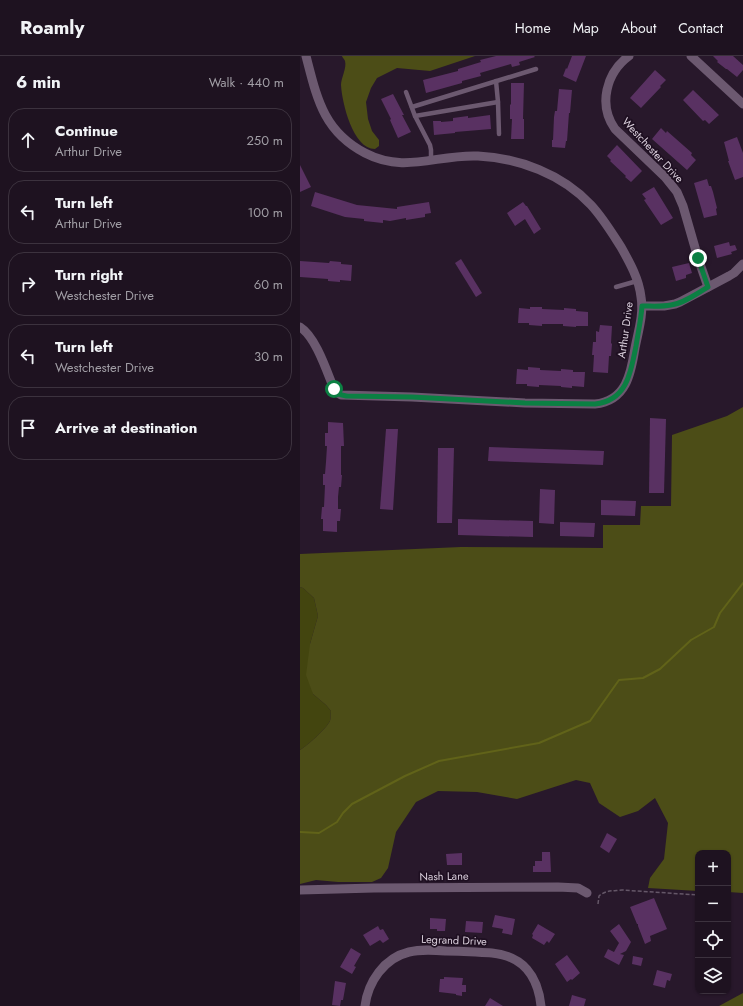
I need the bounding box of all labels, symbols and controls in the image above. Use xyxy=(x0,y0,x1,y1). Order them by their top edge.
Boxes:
text: Roamly xyxy=(20,14,84,41)
text: Home xyxy=(515,18,551,38)
text: Map xyxy=(573,18,599,38)
text: About xyxy=(621,18,656,38)
text: Contact xyxy=(678,18,723,38)
text: 6 min xyxy=(16,70,61,94)
text: Walk · 440 m xyxy=(209,73,284,92)
street label: Westchester Drive xyxy=(619,114,688,186)
text: Continue xyxy=(55,120,118,142)
icon: ahead xyxy=(17,129,39,151)
text: 250 m xyxy=(246,131,283,150)
text: Arthur Drive xyxy=(55,142,122,161)
text: Turn left xyxy=(55,192,113,214)
icon: left xyxy=(17,201,39,223)
text: 100 m xyxy=(248,203,283,222)
text: Arthur Drive xyxy=(55,214,122,233)
route end xyxy=(689,249,707,267)
text: Turn right xyxy=(55,264,123,286)
icon: right xyxy=(17,273,39,295)
text: 60 m xyxy=(254,275,283,294)
text: Westchester Drive xyxy=(55,286,154,305)
street label: Arthur Drive xyxy=(613,300,637,359)
text: Turn left xyxy=(55,336,113,358)
icon: left xyxy=(17,345,39,367)
text: 30 m xyxy=(254,347,283,366)
text: Westchester Drive xyxy=(55,358,154,377)
route start xyxy=(325,380,343,398)
icon: arrive xyxy=(17,417,39,439)
text: Arrive at destination xyxy=(55,417,197,439)
map controls xyxy=(695,850,731,994)
button: + xyxy=(695,850,731,886)
street label: Nash Lane xyxy=(419,868,469,884)
button: − xyxy=(695,886,731,922)
button: locate xyxy=(695,922,731,958)
street label: Legrand Drive xyxy=(421,931,487,949)
button: layers xyxy=(695,958,731,994)

